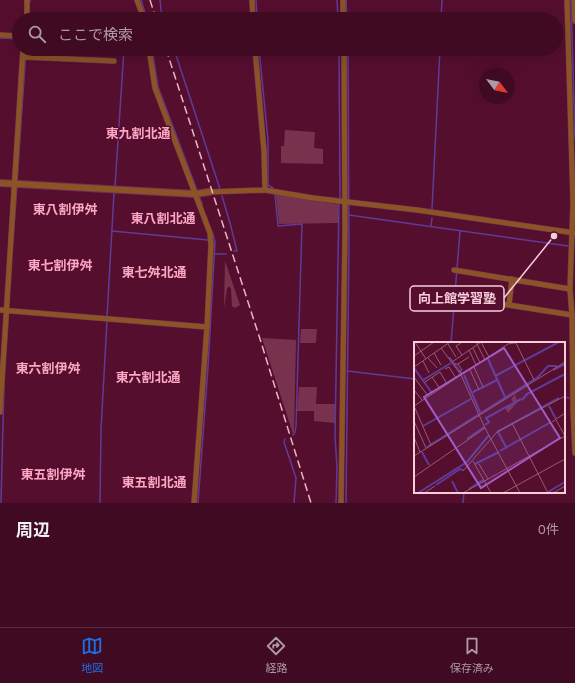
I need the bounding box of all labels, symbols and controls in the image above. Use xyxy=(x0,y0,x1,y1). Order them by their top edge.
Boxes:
search box xyxy=(12,12,563,56)
icon: search xyxy=(26,23,48,45)
text: ここで検索 xyxy=(58,24,133,45)
north arrow xyxy=(479,68,515,104)
district label: 東九割北通 xyxy=(105,124,171,143)
district label: 東八割伊舛 xyxy=(32,200,98,219)
district label: 東八割北通 xyxy=(130,209,196,228)
district label: 東七割伊舛 xyxy=(27,256,93,275)
district label: 東七舛北通 xyxy=(121,263,187,282)
callout: 向上館学習塾 xyxy=(410,286,504,311)
text: 向上館学習塾 xyxy=(418,289,496,308)
inset map xyxy=(414,342,565,493)
district label: 東六割伊舛 xyxy=(15,359,81,378)
district label: 東六割北通 xyxy=(115,368,181,387)
district label: 東五割伊舛 xyxy=(20,465,86,484)
district label: 東五割北通 xyxy=(121,473,187,492)
text: 周辺 xyxy=(16,518,50,542)
text: 0件 xyxy=(538,520,559,539)
tab: 地図 xyxy=(81,635,103,677)
tab: 経路 xyxy=(265,635,287,677)
tab: 保存済み xyxy=(450,635,494,677)

